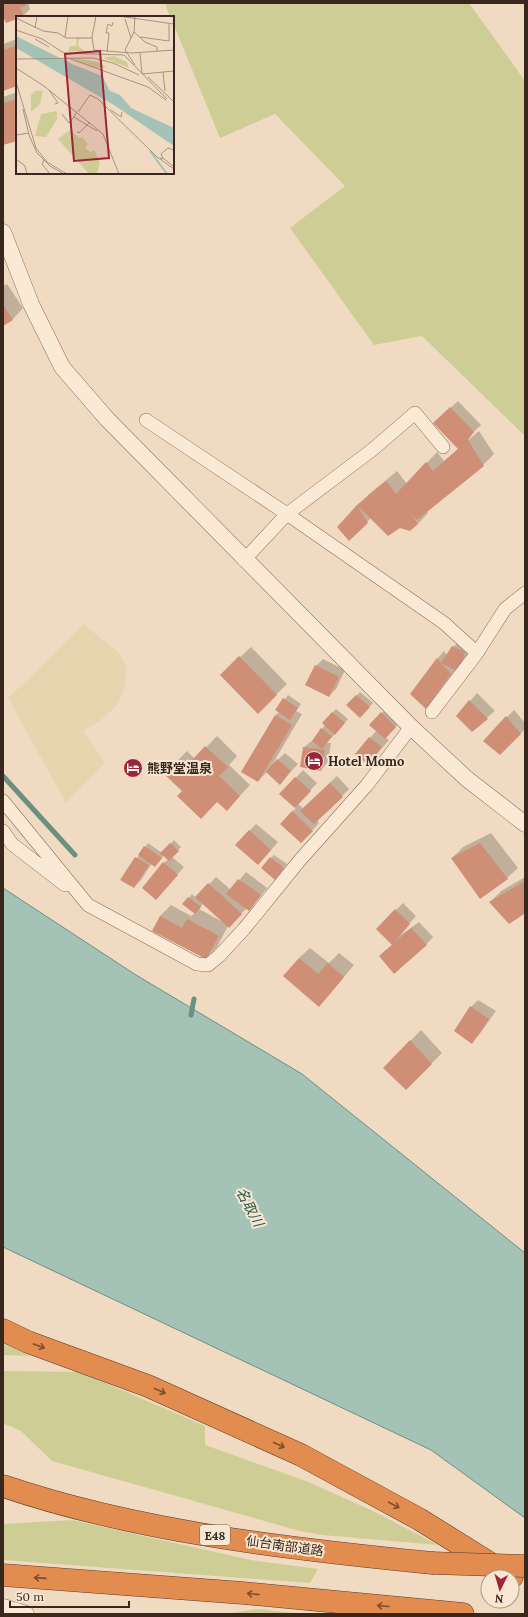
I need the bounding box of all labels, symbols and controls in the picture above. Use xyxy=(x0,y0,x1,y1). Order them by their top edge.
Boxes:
inset map xyxy=(16,16,174,174)
hotel icon: Hotel Momo xyxy=(303,750,325,772)
place label: Hotel Momo xyxy=(328,753,404,770)
hotel icon: 熊野堂温泉 xyxy=(122,757,144,779)
place label: 熊野堂温泉 xyxy=(147,760,212,777)
water label: 名取川 xyxy=(232,1184,269,1232)
one-way arrow xyxy=(32,1343,45,1350)
one-way arrow xyxy=(154,1388,166,1396)
one-way arrow xyxy=(273,1442,285,1449)
one-way arrow xyxy=(388,1502,400,1509)
road number: E48 xyxy=(200,1525,230,1545)
street label: 仙台南部道路 xyxy=(245,1532,325,1560)
north arrow xyxy=(480,1569,520,1609)
one-way arrow xyxy=(34,1574,47,1581)
scale bar xyxy=(10,1583,129,1609)
text: 50 m xyxy=(16,1589,44,1604)
one-way arrow xyxy=(247,1591,260,1598)
text: N xyxy=(494,1592,504,1606)
one-way arrow xyxy=(377,1602,390,1609)

